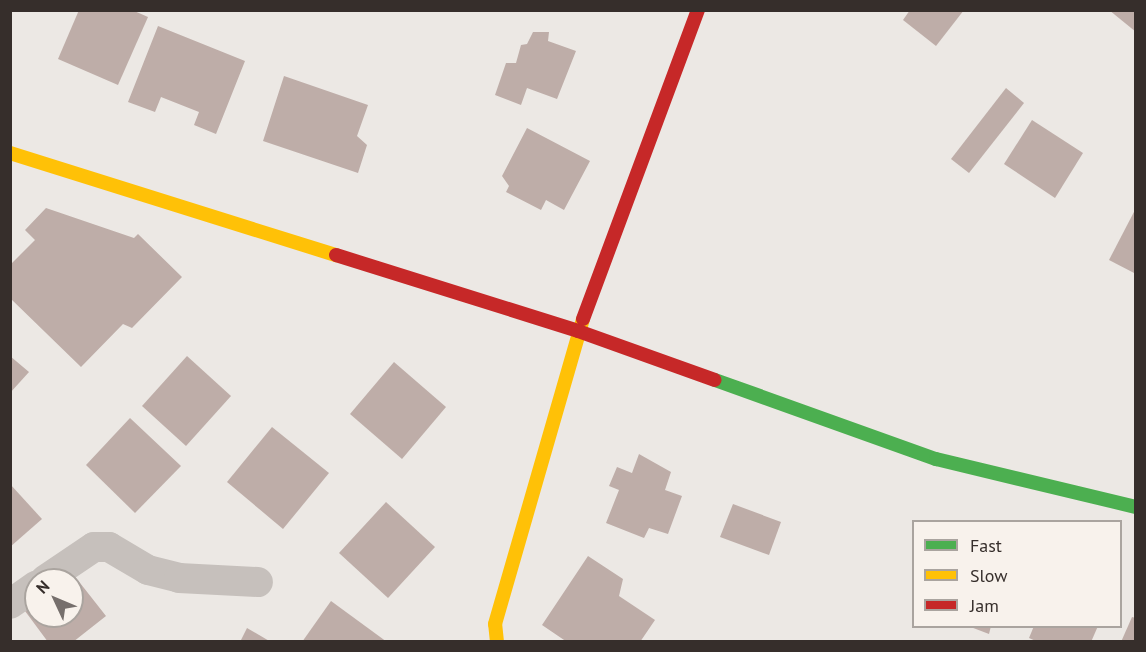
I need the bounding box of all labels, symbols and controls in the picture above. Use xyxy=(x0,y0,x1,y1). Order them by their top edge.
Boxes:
legend xyxy=(912,520,1122,628)
text: Fast xyxy=(970,534,1002,557)
text: Slow xyxy=(970,564,1008,587)
north arrow xyxy=(24,568,84,628)
text: N xyxy=(32,576,53,598)
text: Jam xyxy=(970,594,999,617)

